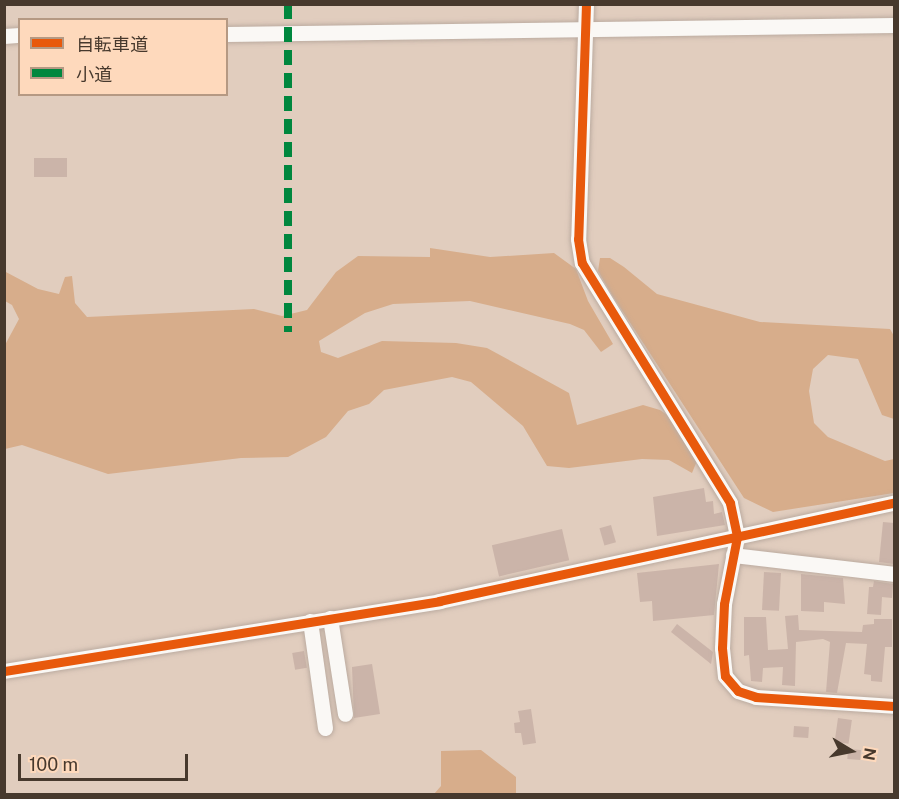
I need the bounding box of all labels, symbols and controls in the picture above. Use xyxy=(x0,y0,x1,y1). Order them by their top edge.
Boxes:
legend xyxy=(18,18,228,96)
text: 自転車道 xyxy=(76,34,148,55)
text: 小道 xyxy=(76,64,112,85)
north arrow xyxy=(821,721,881,781)
scale bar xyxy=(21,742,190,780)
text: N xyxy=(859,746,880,762)
text: 100 m xyxy=(29,754,78,775)

